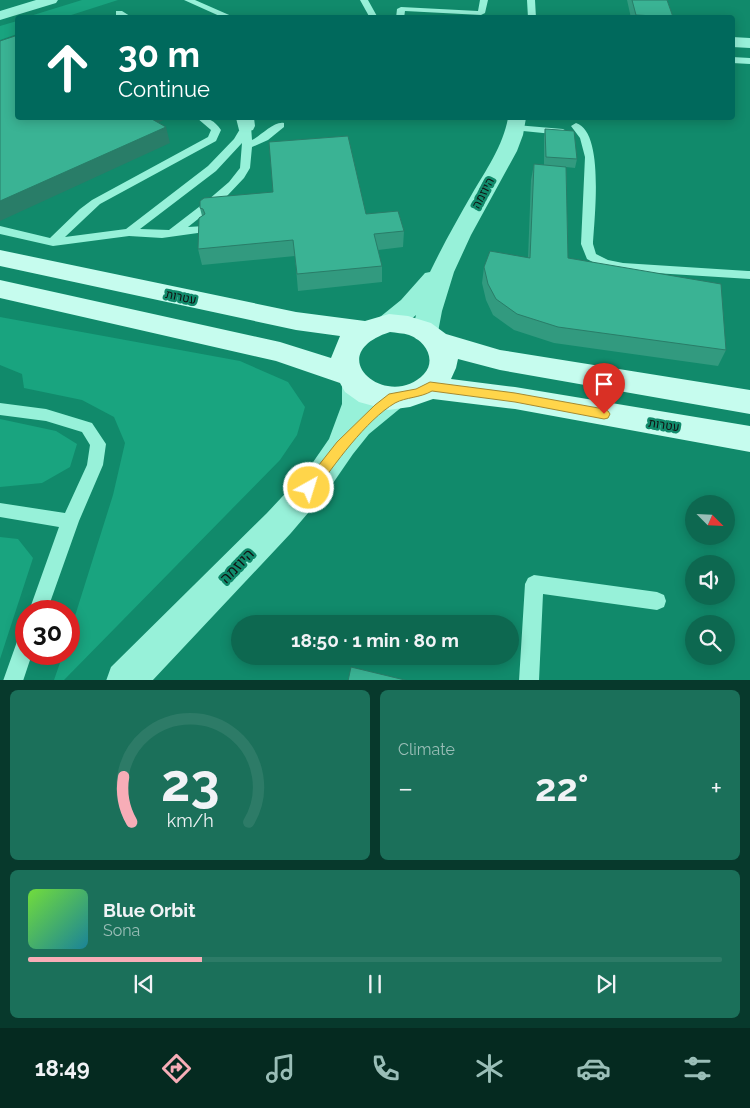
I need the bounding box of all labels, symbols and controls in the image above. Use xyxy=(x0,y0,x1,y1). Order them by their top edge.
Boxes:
text: 30 m xyxy=(118,34,200,75)
icon: ahead xyxy=(35,35,100,100)
text: Continue xyxy=(118,76,210,102)
street label: היוזמה xyxy=(469,175,497,211)
street label: עטרות xyxy=(164,287,198,307)
pin xyxy=(583,363,625,414)
icon: arrive xyxy=(590,370,618,398)
street label: עטרות xyxy=(647,416,681,434)
position arrow xyxy=(282,461,334,513)
north arrow xyxy=(685,495,735,545)
map controls xyxy=(685,495,735,665)
street label: היוזמה xyxy=(216,545,258,587)
button: sound xyxy=(685,555,735,605)
speed limit sign: 30 xyxy=(15,600,80,665)
button: search xyxy=(685,615,735,665)
text: 18:50 · 1 min · 80 m xyxy=(291,629,459,651)
text: Climate xyxy=(398,740,455,759)
text: 23 xyxy=(161,752,219,813)
text: 22° xyxy=(535,765,588,810)
text: − xyxy=(398,772,413,805)
text: + xyxy=(710,772,722,805)
text: km/h xyxy=(166,810,214,831)
text: Blue Orbit xyxy=(103,899,195,921)
text: Sona xyxy=(103,921,140,940)
icon: previous xyxy=(130,970,158,998)
icon: pause xyxy=(361,970,389,998)
icon: next xyxy=(592,970,620,998)
icon: directions xyxy=(159,1051,194,1086)
icon: music xyxy=(263,1051,298,1086)
icon: phone xyxy=(368,1051,403,1086)
icon: climate xyxy=(472,1051,507,1086)
icon: car xyxy=(576,1051,611,1086)
icon: filters xyxy=(680,1051,715,1086)
text: 18:49 xyxy=(35,1055,90,1081)

